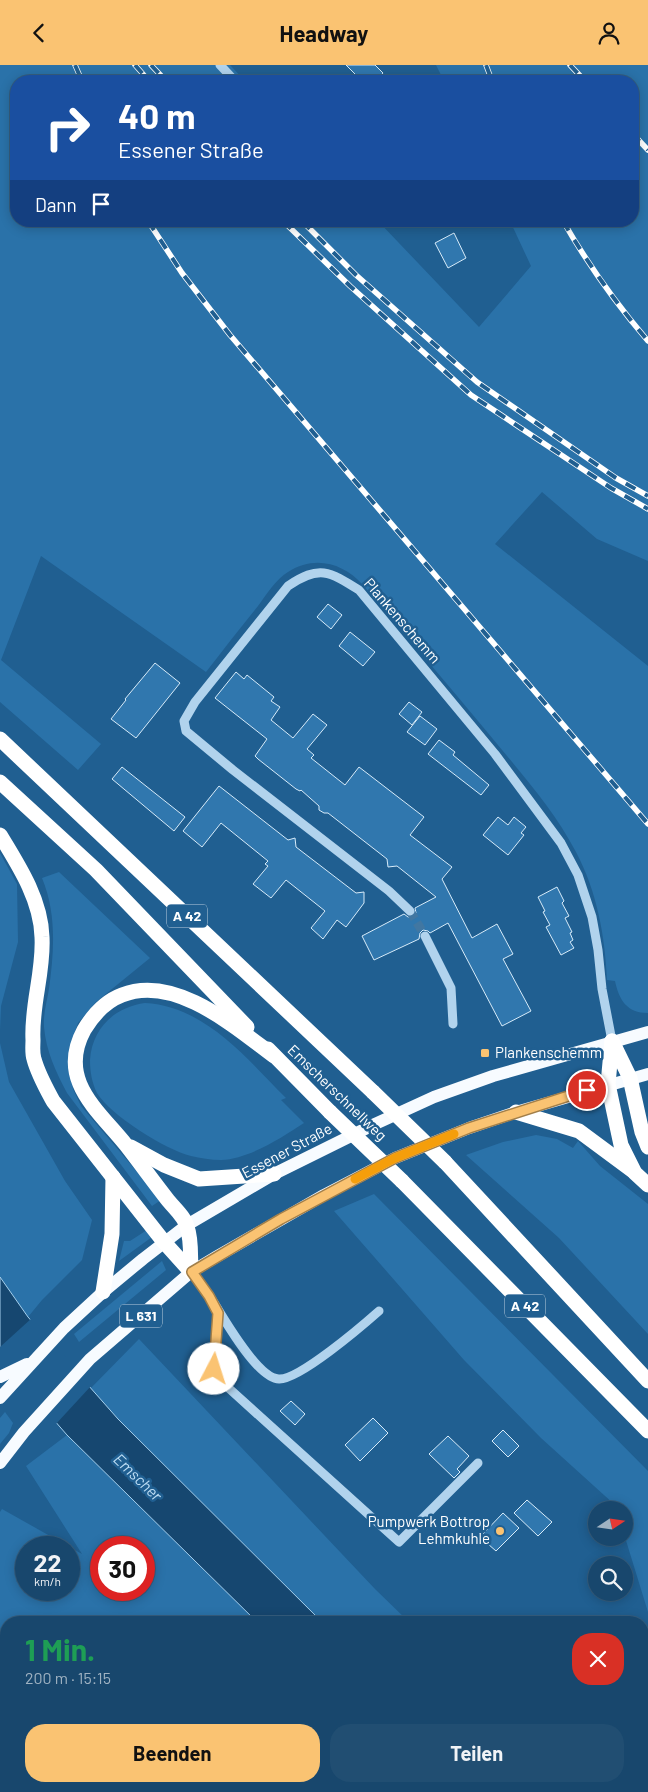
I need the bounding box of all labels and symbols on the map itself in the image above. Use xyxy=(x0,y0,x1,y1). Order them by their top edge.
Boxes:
street label: Plankenschemm xyxy=(361,574,445,667)
road number: A 42 xyxy=(167,904,207,927)
street label: Emscherschnellweg xyxy=(285,1040,391,1144)
place label: Plankenschemm xyxy=(495,1043,602,1061)
marker: Plankenschemm xyxy=(479,1047,491,1059)
pin xyxy=(566,1069,608,1111)
street label: Essener Straße xyxy=(238,1119,335,1181)
road number: A 42 xyxy=(505,1295,545,1317)
road number: L 631 xyxy=(120,1305,162,1327)
position arrow xyxy=(187,1342,239,1394)
water label: Emscher xyxy=(110,1449,167,1505)
north arrow xyxy=(588,1501,632,1546)
place label: Pumpwerk Bottrop Lehmkuhle xyxy=(368,1512,490,1547)
marker: Pumpwerk Bottrop Lehmkuhle xyxy=(494,1525,506,1537)
speed limit sign: 30 xyxy=(90,1536,155,1601)

